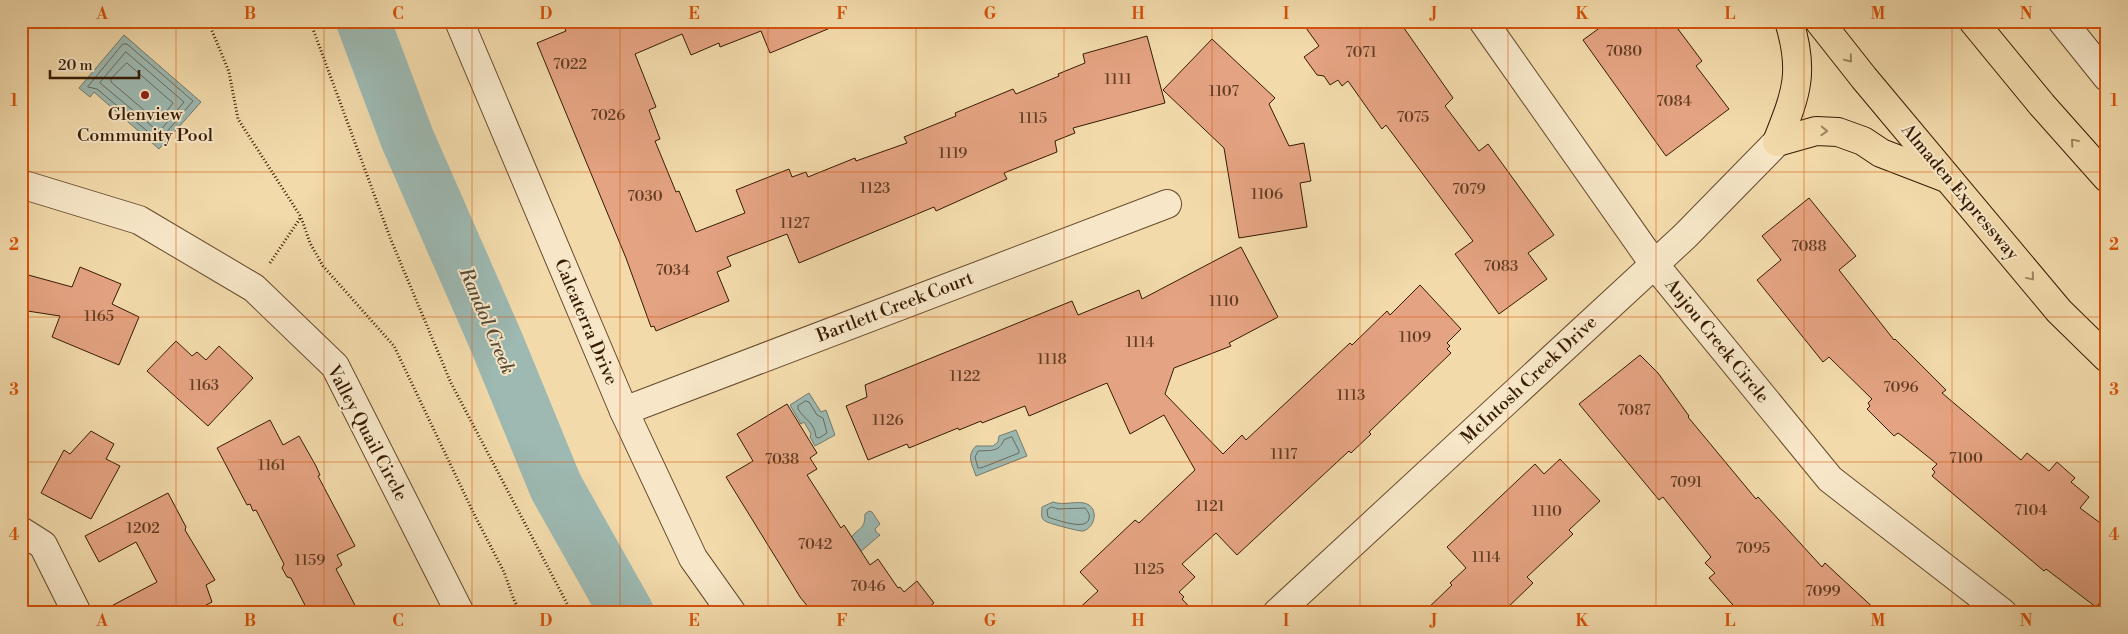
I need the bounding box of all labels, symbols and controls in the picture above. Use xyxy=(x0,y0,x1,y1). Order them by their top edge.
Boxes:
text: A xyxy=(95,4,108,24)
text: B xyxy=(244,4,256,24)
text: C xyxy=(392,4,404,24)
text: D xyxy=(540,4,553,24)
text: E xyxy=(688,4,700,24)
text: F xyxy=(836,4,848,24)
text: G xyxy=(984,4,997,24)
text: H xyxy=(1131,4,1145,24)
text: I xyxy=(1283,4,1289,24)
text: J xyxy=(1429,4,1437,24)
text: K xyxy=(1576,4,1590,24)
text: L xyxy=(1725,4,1736,24)
text: M xyxy=(1871,4,1886,24)
text: N xyxy=(2020,4,2033,24)
house number: 7080 xyxy=(1606,42,1642,61)
house number: 7071 xyxy=(1345,43,1377,62)
scale bar xyxy=(50,48,139,80)
one-way arrow xyxy=(1843,54,1852,63)
house number: 7022 xyxy=(553,55,587,74)
text: 20 m xyxy=(58,56,93,75)
house number: 1111 xyxy=(1104,70,1132,89)
house number: 1107 xyxy=(1209,82,1240,101)
marker: Glenview Community Pool xyxy=(139,89,151,101)
text: 1 xyxy=(10,91,18,111)
text: 1 xyxy=(2110,91,2118,111)
house number: 7084 xyxy=(1656,92,1692,111)
place label: Glenview Community Pool xyxy=(77,103,214,147)
house number: 7026 xyxy=(591,106,625,125)
house number: 7075 xyxy=(1397,108,1429,127)
house number: 1115 xyxy=(1019,109,1047,128)
street label: Almaden Expressway xyxy=(1895,118,2024,265)
one-way arrow xyxy=(1820,126,1828,136)
one-way arrow xyxy=(2071,138,2080,147)
house number: 1119 xyxy=(939,144,967,163)
house number: 1123 xyxy=(860,179,890,198)
house number: 7079 xyxy=(1452,180,1486,199)
house number: 1106 xyxy=(1251,185,1283,204)
house number: 7030 xyxy=(627,187,663,206)
house number: 1127 xyxy=(780,214,810,233)
text: 2 xyxy=(9,235,19,255)
text: 2 xyxy=(2109,235,2119,255)
house number: 7088 xyxy=(1791,237,1827,256)
street label: Calcaterra Drive xyxy=(549,255,623,389)
house number: 7083 xyxy=(1484,257,1518,276)
house number: 7034 xyxy=(656,261,690,280)
water label: Randol Creek xyxy=(453,263,520,378)
street label: Bartlett Creek Court xyxy=(812,266,977,348)
one-way arrow xyxy=(2025,271,2033,280)
street label: Anjou Creek Circle xyxy=(1659,273,1774,408)
house number: 1110 xyxy=(1209,292,1239,311)
house number: 1165 xyxy=(84,307,114,326)
street label: McIntosh Creek Drive xyxy=(1456,311,1602,449)
house number: 1109 xyxy=(1399,328,1431,347)
house number: 1114 xyxy=(1126,333,1154,352)
house number: 1118 xyxy=(1037,350,1067,369)
street label: Valley Quail Circle xyxy=(321,360,412,505)
house number: 1122 xyxy=(950,367,980,386)
house number: 1163 xyxy=(189,376,219,395)
house number: 7096 xyxy=(1883,378,1919,397)
text: 3 xyxy=(9,380,19,400)
text: 3 xyxy=(2109,380,2119,400)
house number: 1113 xyxy=(1337,386,1365,405)
house number: 7087 xyxy=(1617,401,1651,420)
house number: 1126 xyxy=(872,411,904,430)
house number: 1117 xyxy=(1270,445,1298,464)
house number: 7100 xyxy=(1949,449,1983,468)
house number: 7038 xyxy=(765,450,799,469)
house number: 1161 xyxy=(258,456,287,475)
house number: 7091 xyxy=(1670,473,1703,492)
house number: 1121 xyxy=(1196,497,1225,516)
house number: 7104 xyxy=(2015,501,2048,520)
house number: 1110 xyxy=(1532,502,1562,521)
house number: 1202 xyxy=(126,519,160,538)
text: 4 xyxy=(9,525,20,545)
text: 4 xyxy=(2109,525,2120,545)
house number: 7042 xyxy=(798,535,832,554)
house number: 7095 xyxy=(1736,539,1770,558)
house number: 1114 xyxy=(1472,548,1500,567)
house number: 1159 xyxy=(295,551,325,570)
house number: 1125 xyxy=(1134,560,1164,579)
house number: 7046 xyxy=(850,577,886,596)
house number: 7099 xyxy=(1805,582,1841,601)
text: A xyxy=(95,611,108,631)
text: B xyxy=(244,611,256,631)
text: C xyxy=(392,611,404,631)
text: D xyxy=(540,611,553,631)
text: E xyxy=(688,611,700,631)
text: F xyxy=(836,611,848,631)
text: G xyxy=(984,611,997,631)
text: H xyxy=(1131,611,1145,631)
text: I xyxy=(1283,611,1289,631)
text: J xyxy=(1429,611,1437,631)
text: K xyxy=(1576,611,1590,631)
text: L xyxy=(1725,611,1736,631)
text: M xyxy=(1871,611,1886,631)
text: N xyxy=(2020,611,2033,631)

